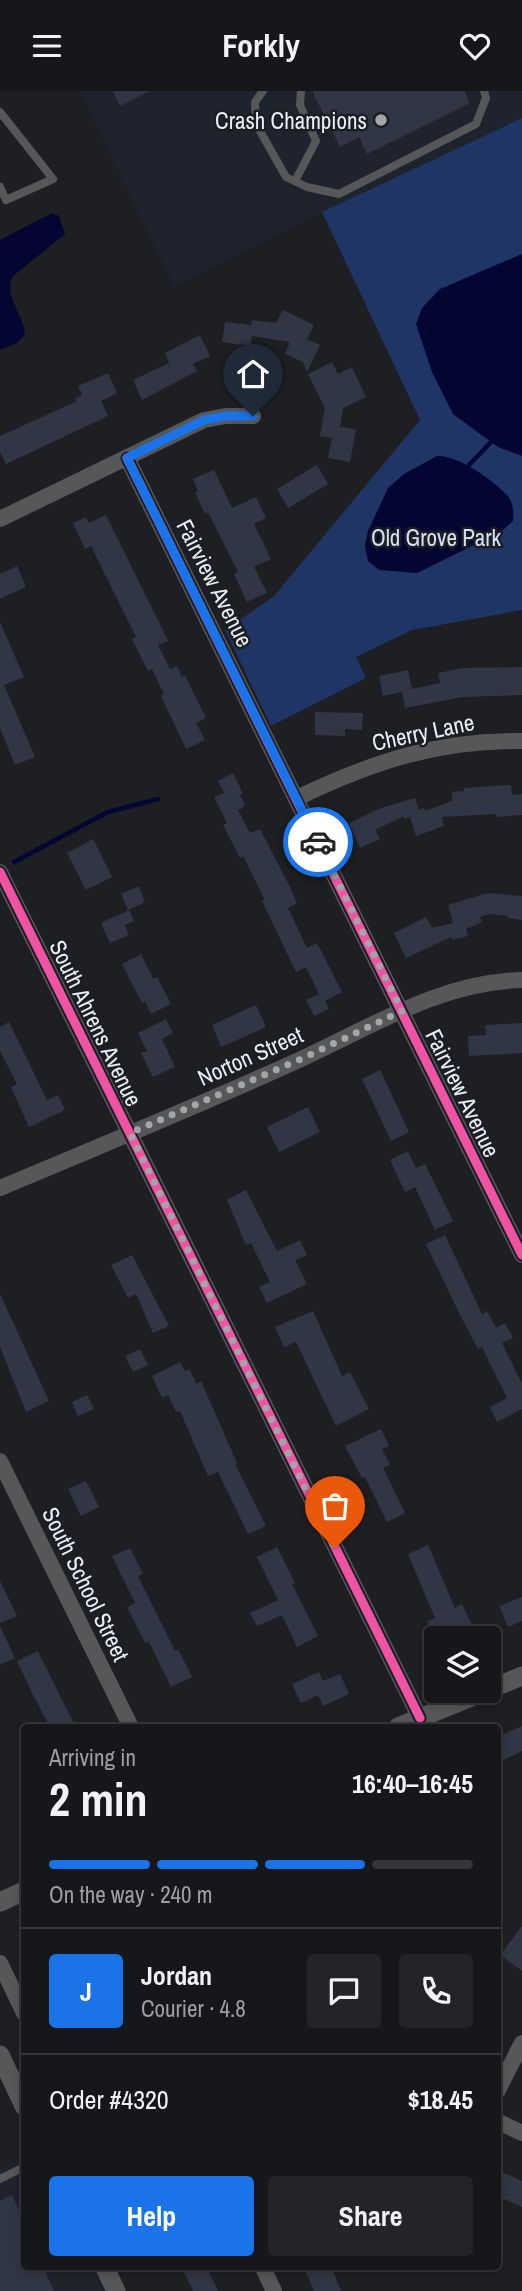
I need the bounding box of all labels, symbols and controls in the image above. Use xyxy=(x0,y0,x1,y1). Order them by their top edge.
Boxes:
text: Forkly xyxy=(222,24,300,67)
icon: menu xyxy=(28,27,66,65)
icon: heart xyxy=(456,27,494,65)
place label: Crash Champions xyxy=(215,105,367,136)
marker: Crash Champions xyxy=(373,112,389,128)
pin xyxy=(223,344,283,416)
icon: home xyxy=(234,355,272,393)
street label: Fairview Avenue xyxy=(170,514,260,652)
park label: Old Grove Park xyxy=(371,522,502,553)
street label: Cherry Lane xyxy=(369,706,477,758)
courier xyxy=(283,807,353,877)
icon: car xyxy=(299,823,337,861)
street label: South Ahrens Avenue xyxy=(42,935,150,1111)
street label: Norton Street xyxy=(192,1019,308,1093)
street label: Fairview Avenue xyxy=(419,1024,507,1162)
pin xyxy=(305,1476,365,1548)
icon: bag xyxy=(316,1487,354,1525)
street label: South School Street xyxy=(35,1502,137,1666)
map controls xyxy=(424,1626,501,1703)
button: layers xyxy=(424,1626,501,1703)
text: Arriving in xyxy=(49,1742,136,1773)
text: 16:40–16:45 xyxy=(352,1766,473,1801)
text: 2 min xyxy=(49,1768,148,1830)
text: On the way · 240 m xyxy=(49,1879,213,1910)
button: chat xyxy=(307,1954,381,2028)
button: phone xyxy=(399,1954,473,2028)
text: Jordan xyxy=(141,1958,212,1993)
text: J xyxy=(80,1974,92,2009)
text: Courier · 4.8 xyxy=(141,1993,246,2024)
text: Order #4320 xyxy=(49,2082,169,2117)
text: $18.45 xyxy=(408,2082,473,2117)
button: Help xyxy=(49,2176,254,2256)
button: Share xyxy=(268,2176,473,2256)

